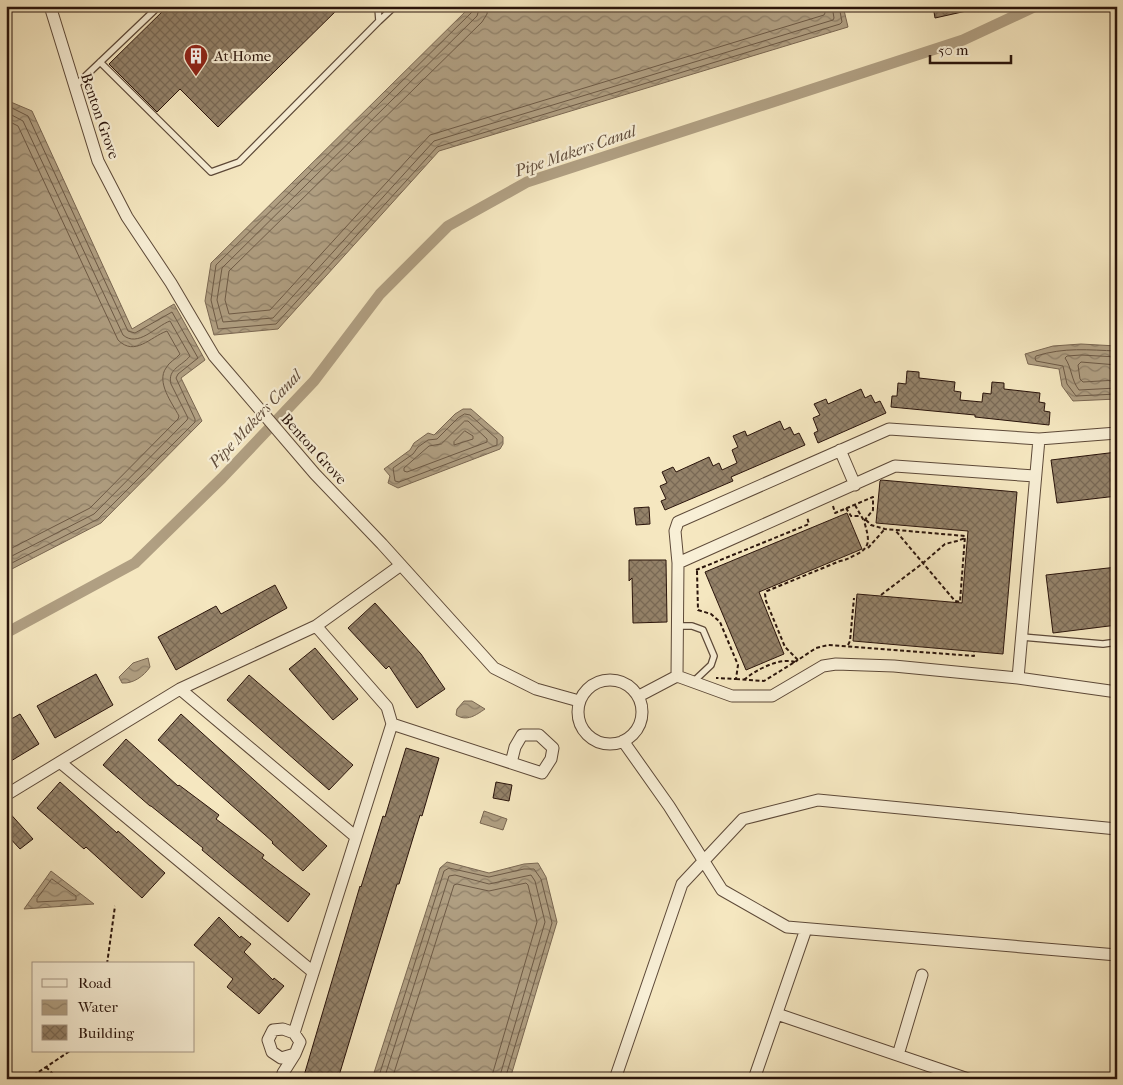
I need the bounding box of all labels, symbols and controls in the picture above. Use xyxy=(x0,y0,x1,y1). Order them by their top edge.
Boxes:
scale bar xyxy=(930,32,1012,64)
text: 50 m xyxy=(938,41,969,59)
building icon: At Home xyxy=(183,43,209,77)
place label: At Home xyxy=(213,47,272,65)
street label: Benton Grove xyxy=(77,71,123,162)
water label: Pipe Makers Canal xyxy=(511,121,640,181)
water label: Pipe Makers Canal xyxy=(204,365,307,472)
street label: Benton Grove xyxy=(277,410,351,489)
legend xyxy=(32,962,195,1052)
text: Road xyxy=(78,974,112,992)
text: Water xyxy=(77,998,118,1016)
text: Building xyxy=(78,1024,135,1042)

